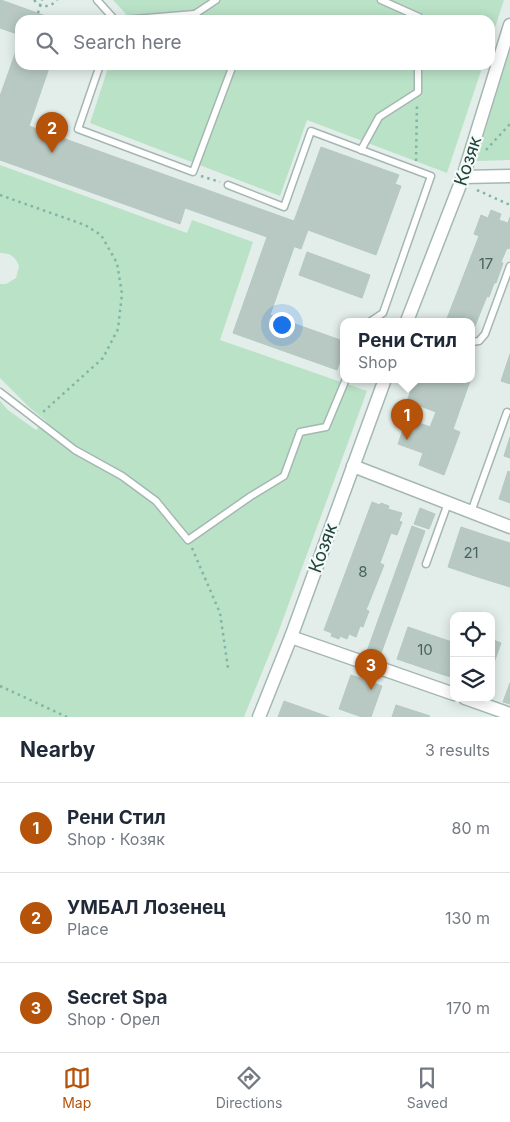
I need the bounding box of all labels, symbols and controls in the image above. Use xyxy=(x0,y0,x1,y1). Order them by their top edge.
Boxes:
search box xyxy=(15,15,495,70)
icon: search xyxy=(33,29,61,57)
text: Search here xyxy=(73,31,182,54)
pin: 2 xyxy=(36,112,68,153)
street label: Козяк xyxy=(450,133,485,188)
house number: 17 xyxy=(479,254,493,273)
your location xyxy=(269,312,295,338)
popup xyxy=(340,318,475,383)
text: Рени Стил xyxy=(358,329,457,352)
text: Shop xyxy=(358,352,397,372)
pin: 1 xyxy=(391,399,423,440)
street label: Козяк xyxy=(304,520,341,575)
house number: 21 xyxy=(463,543,479,562)
house number: 8 xyxy=(358,562,368,581)
map controls xyxy=(450,612,495,702)
button: locate xyxy=(450,612,495,657)
house number: 10 xyxy=(417,640,433,659)
pin: 3 xyxy=(355,649,387,690)
button: layers xyxy=(450,657,495,702)
text: Nearby xyxy=(20,737,95,762)
text: 3 results xyxy=(425,740,490,760)
text: Рени Стил xyxy=(67,806,166,829)
text: 1 xyxy=(33,818,39,838)
text: 80 m xyxy=(451,818,490,838)
text: Shop · Козяк xyxy=(67,829,165,849)
text: УМБАЛ Лозенец xyxy=(67,896,226,919)
text: 2 xyxy=(31,908,41,928)
text: 130 m xyxy=(445,908,490,928)
text: Place xyxy=(67,919,109,939)
text: Secret Spa xyxy=(67,986,168,1009)
text: 3 xyxy=(31,998,41,1018)
text: 170 m xyxy=(446,998,490,1018)
text: Shop · Орел xyxy=(67,1009,160,1029)
tab: Map xyxy=(62,1064,91,1111)
tab: Directions xyxy=(216,1064,282,1111)
tab: Saved xyxy=(407,1064,448,1111)

